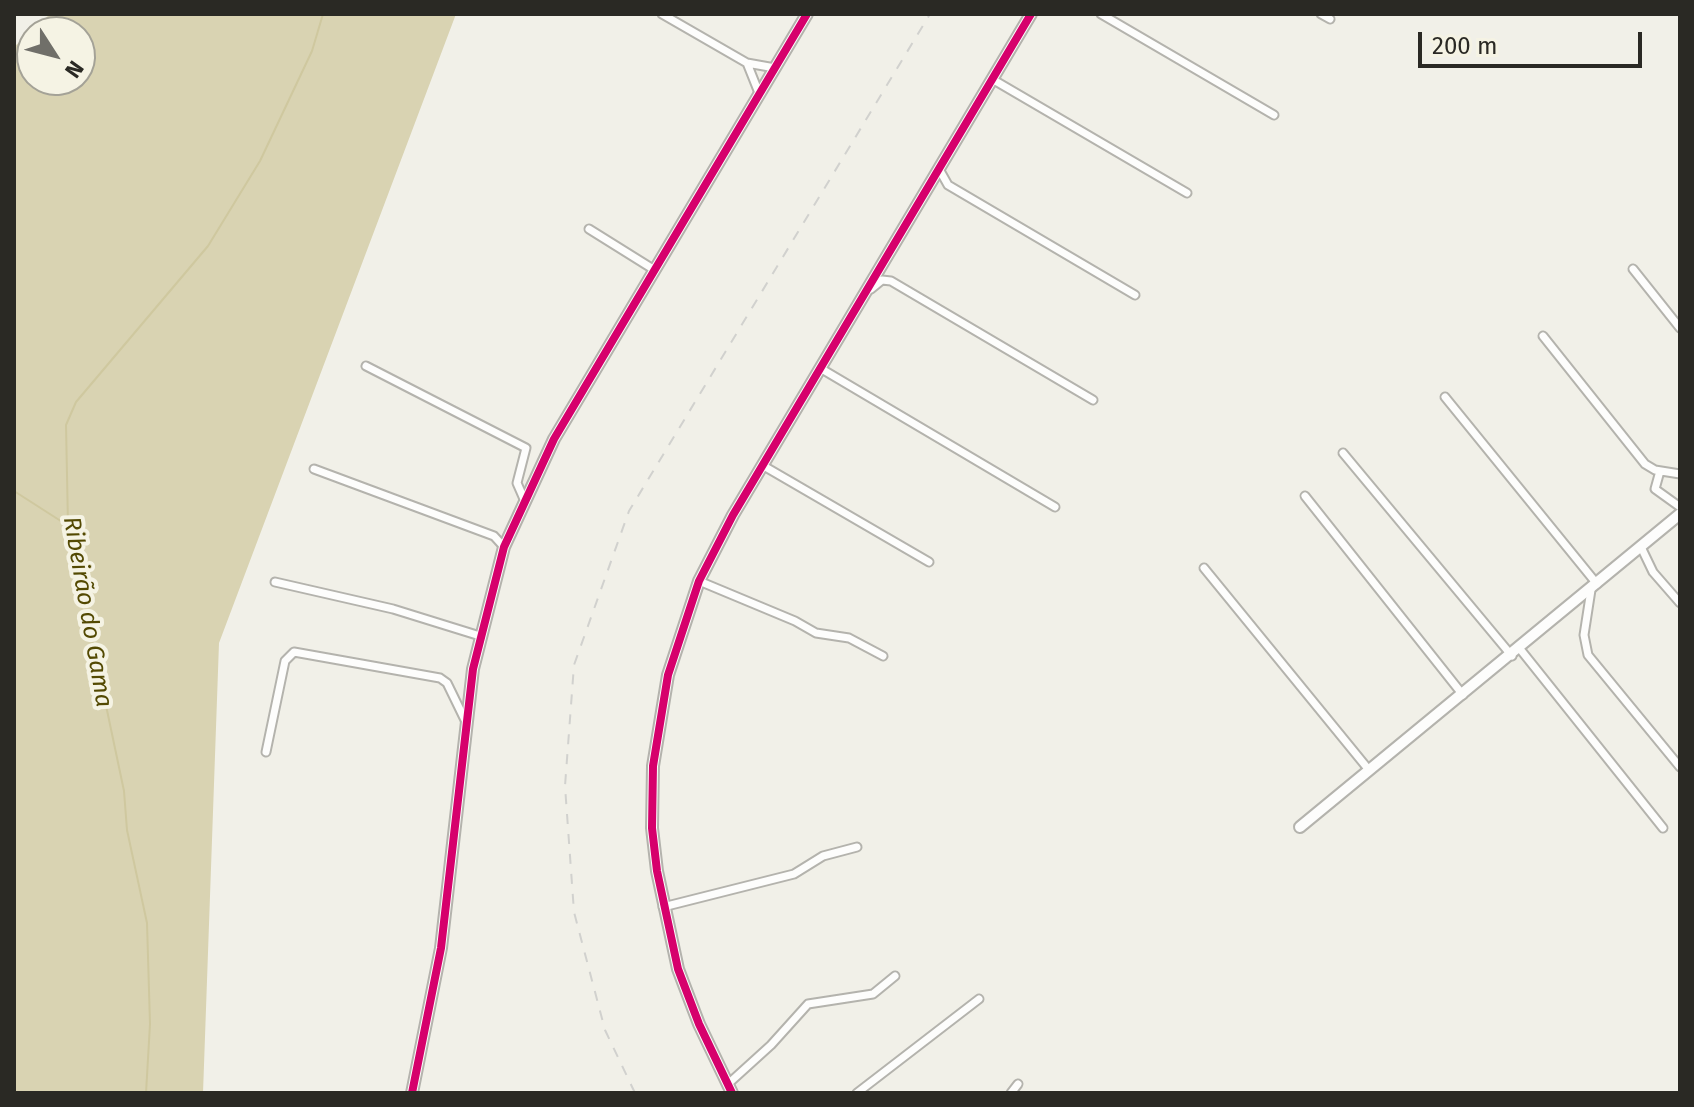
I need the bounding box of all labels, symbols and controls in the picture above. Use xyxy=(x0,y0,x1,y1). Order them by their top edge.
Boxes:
north arrow xyxy=(16,16,96,96)
scale bar xyxy=(1422,16,1646,66)
text: 200 m xyxy=(1432,32,1498,60)
text: N xyxy=(59,55,89,83)
water label: Ribeirão do Gama xyxy=(56,514,118,710)

